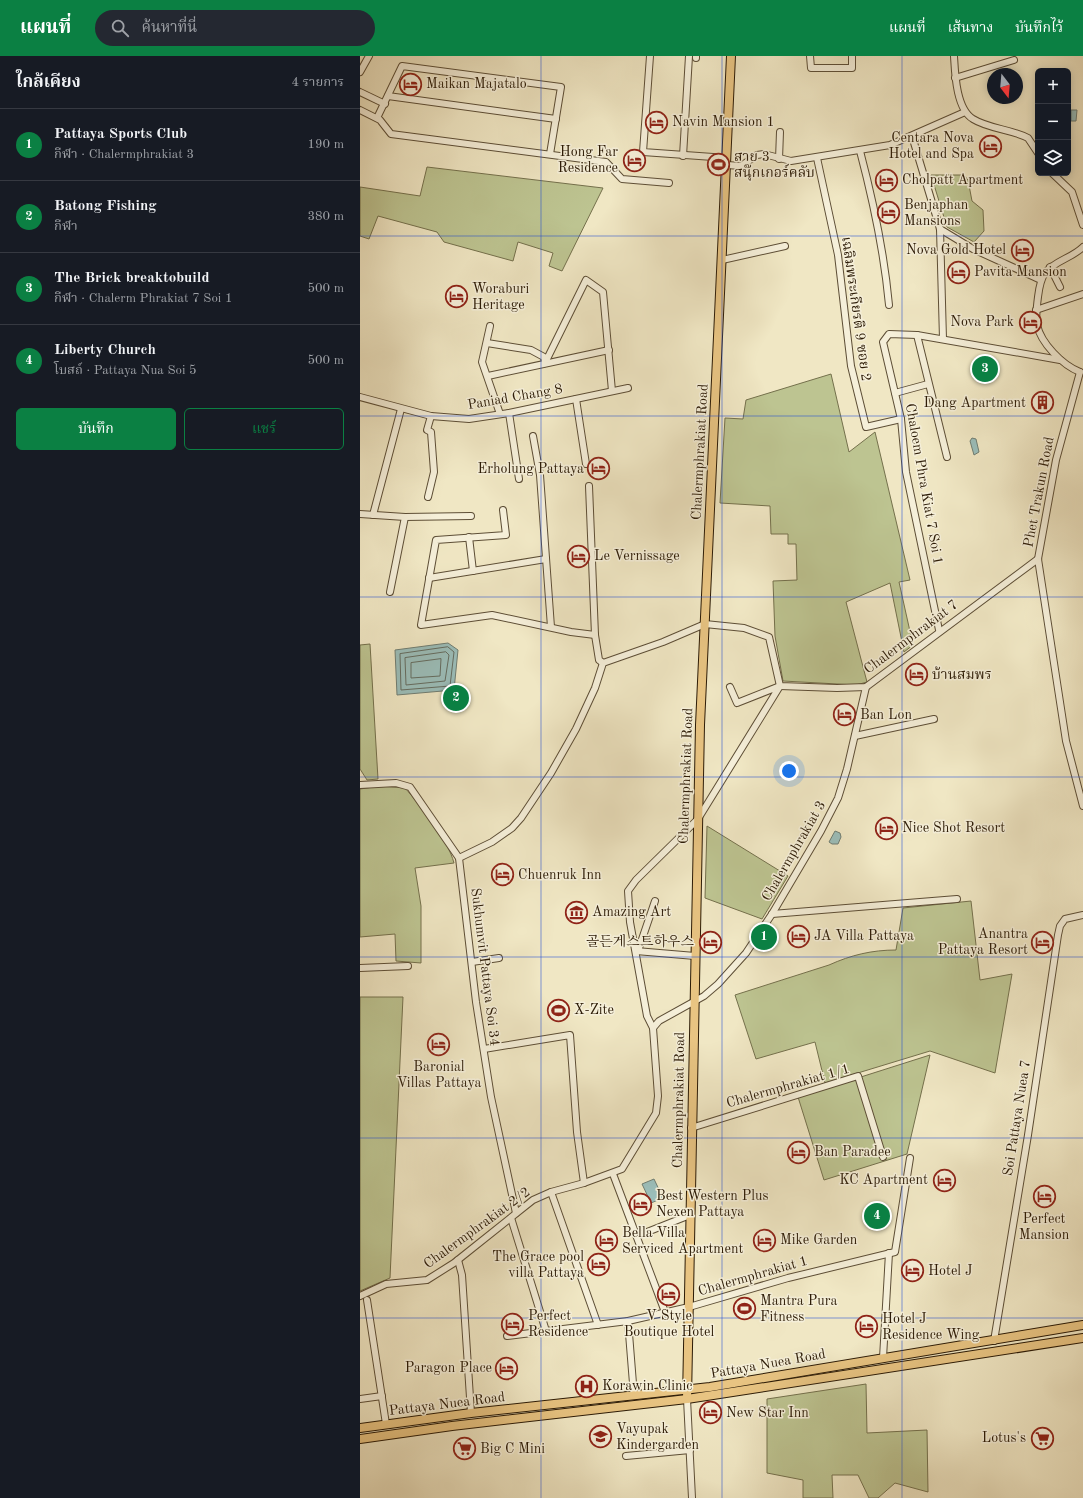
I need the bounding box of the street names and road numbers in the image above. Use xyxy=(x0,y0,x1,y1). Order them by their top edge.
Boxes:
street label: เฉลิมพระเกียรติ 9 ซอย 2 xyxy=(839,236,874,382)
street label: Paniad Chang 8 xyxy=(466,382,564,412)
street label: Chalermphrakiat Road xyxy=(689,383,711,521)
street label: Chaloem Phra Kiat 7 Soi 1 xyxy=(903,402,945,566)
street label: Phet Trakun Road xyxy=(1021,435,1057,549)
street label: Chalermphrakiat 7 xyxy=(861,597,961,677)
street label: Chalermphrakiat Road xyxy=(677,708,695,844)
street label: Chalermphrakiat 3 xyxy=(760,798,828,904)
street label: Sukhumvit Pattaya Soi 34 xyxy=(468,887,502,1047)
street label: Chalermphrakiat Road xyxy=(671,1032,687,1168)
street label: Soi Pattaya Nuea 7 xyxy=(1001,1059,1033,1177)
street label: Chalermphrakiat 1/1 xyxy=(725,1062,851,1110)
street label: Chalermphrakiat 2/2 xyxy=(421,1185,533,1271)
street label: Chalermphrakiat 1 xyxy=(697,1254,809,1298)
street label: Pattaya Nuea Road xyxy=(709,1347,827,1381)
street label: Pattaya Nuea Road xyxy=(388,1390,506,1418)

